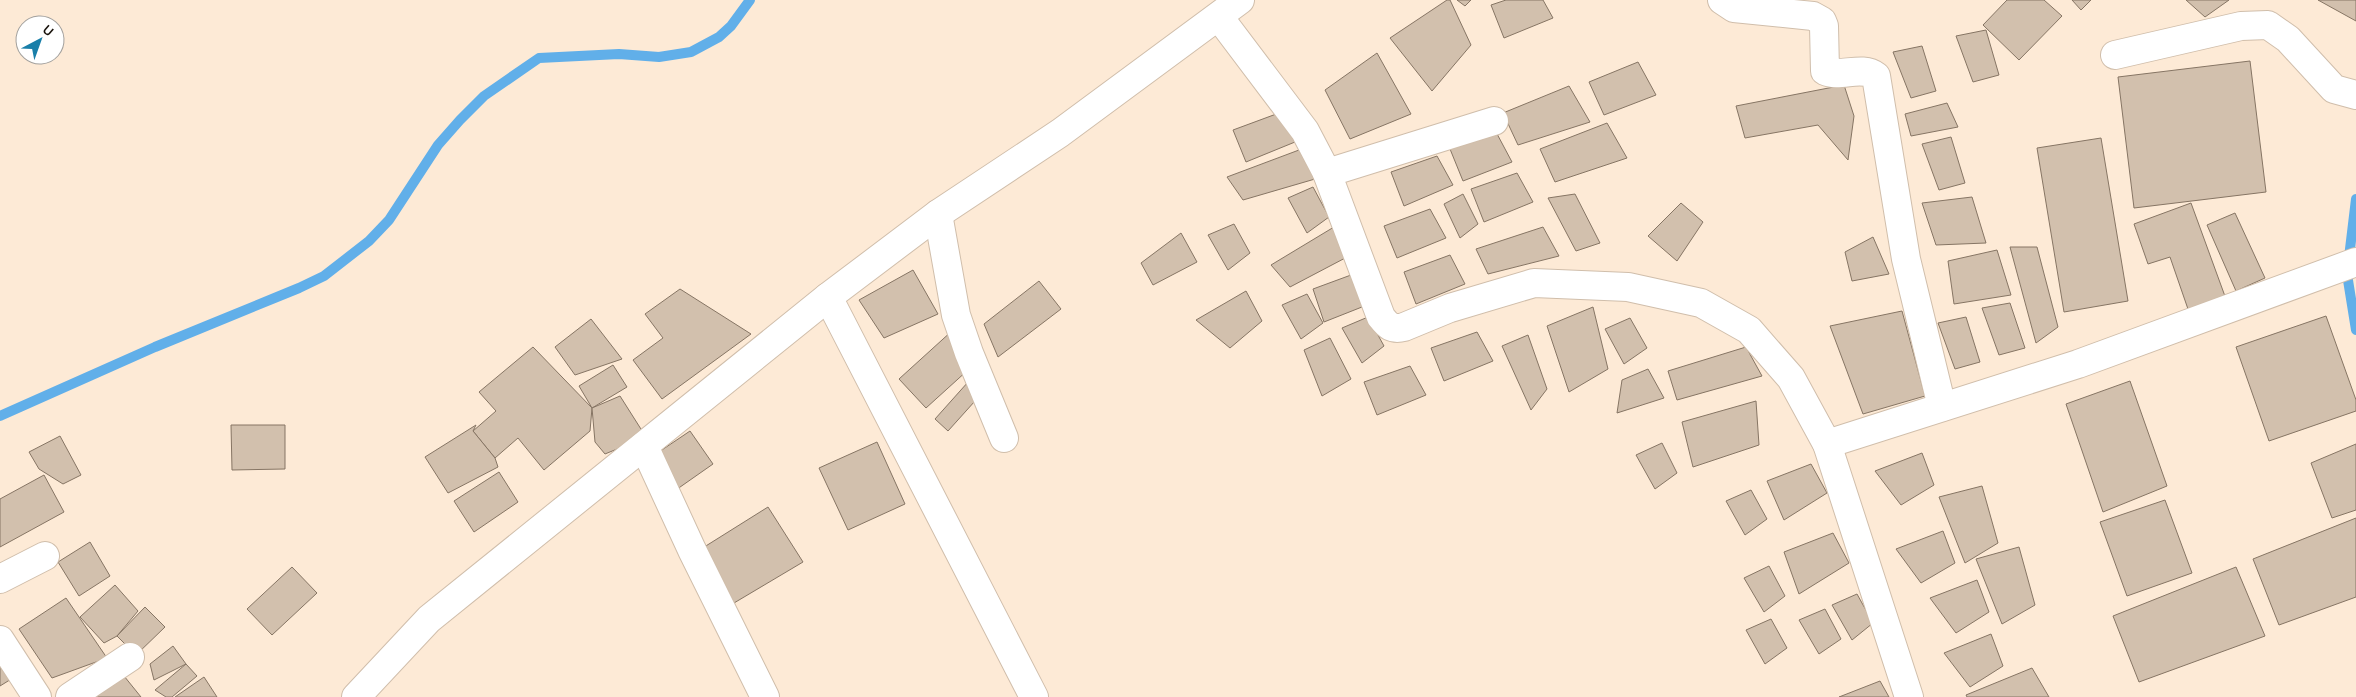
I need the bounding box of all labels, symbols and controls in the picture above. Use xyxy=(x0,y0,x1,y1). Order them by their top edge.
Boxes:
north arrow xyxy=(15,15,65,65)
text: U xyxy=(39,21,57,40)

